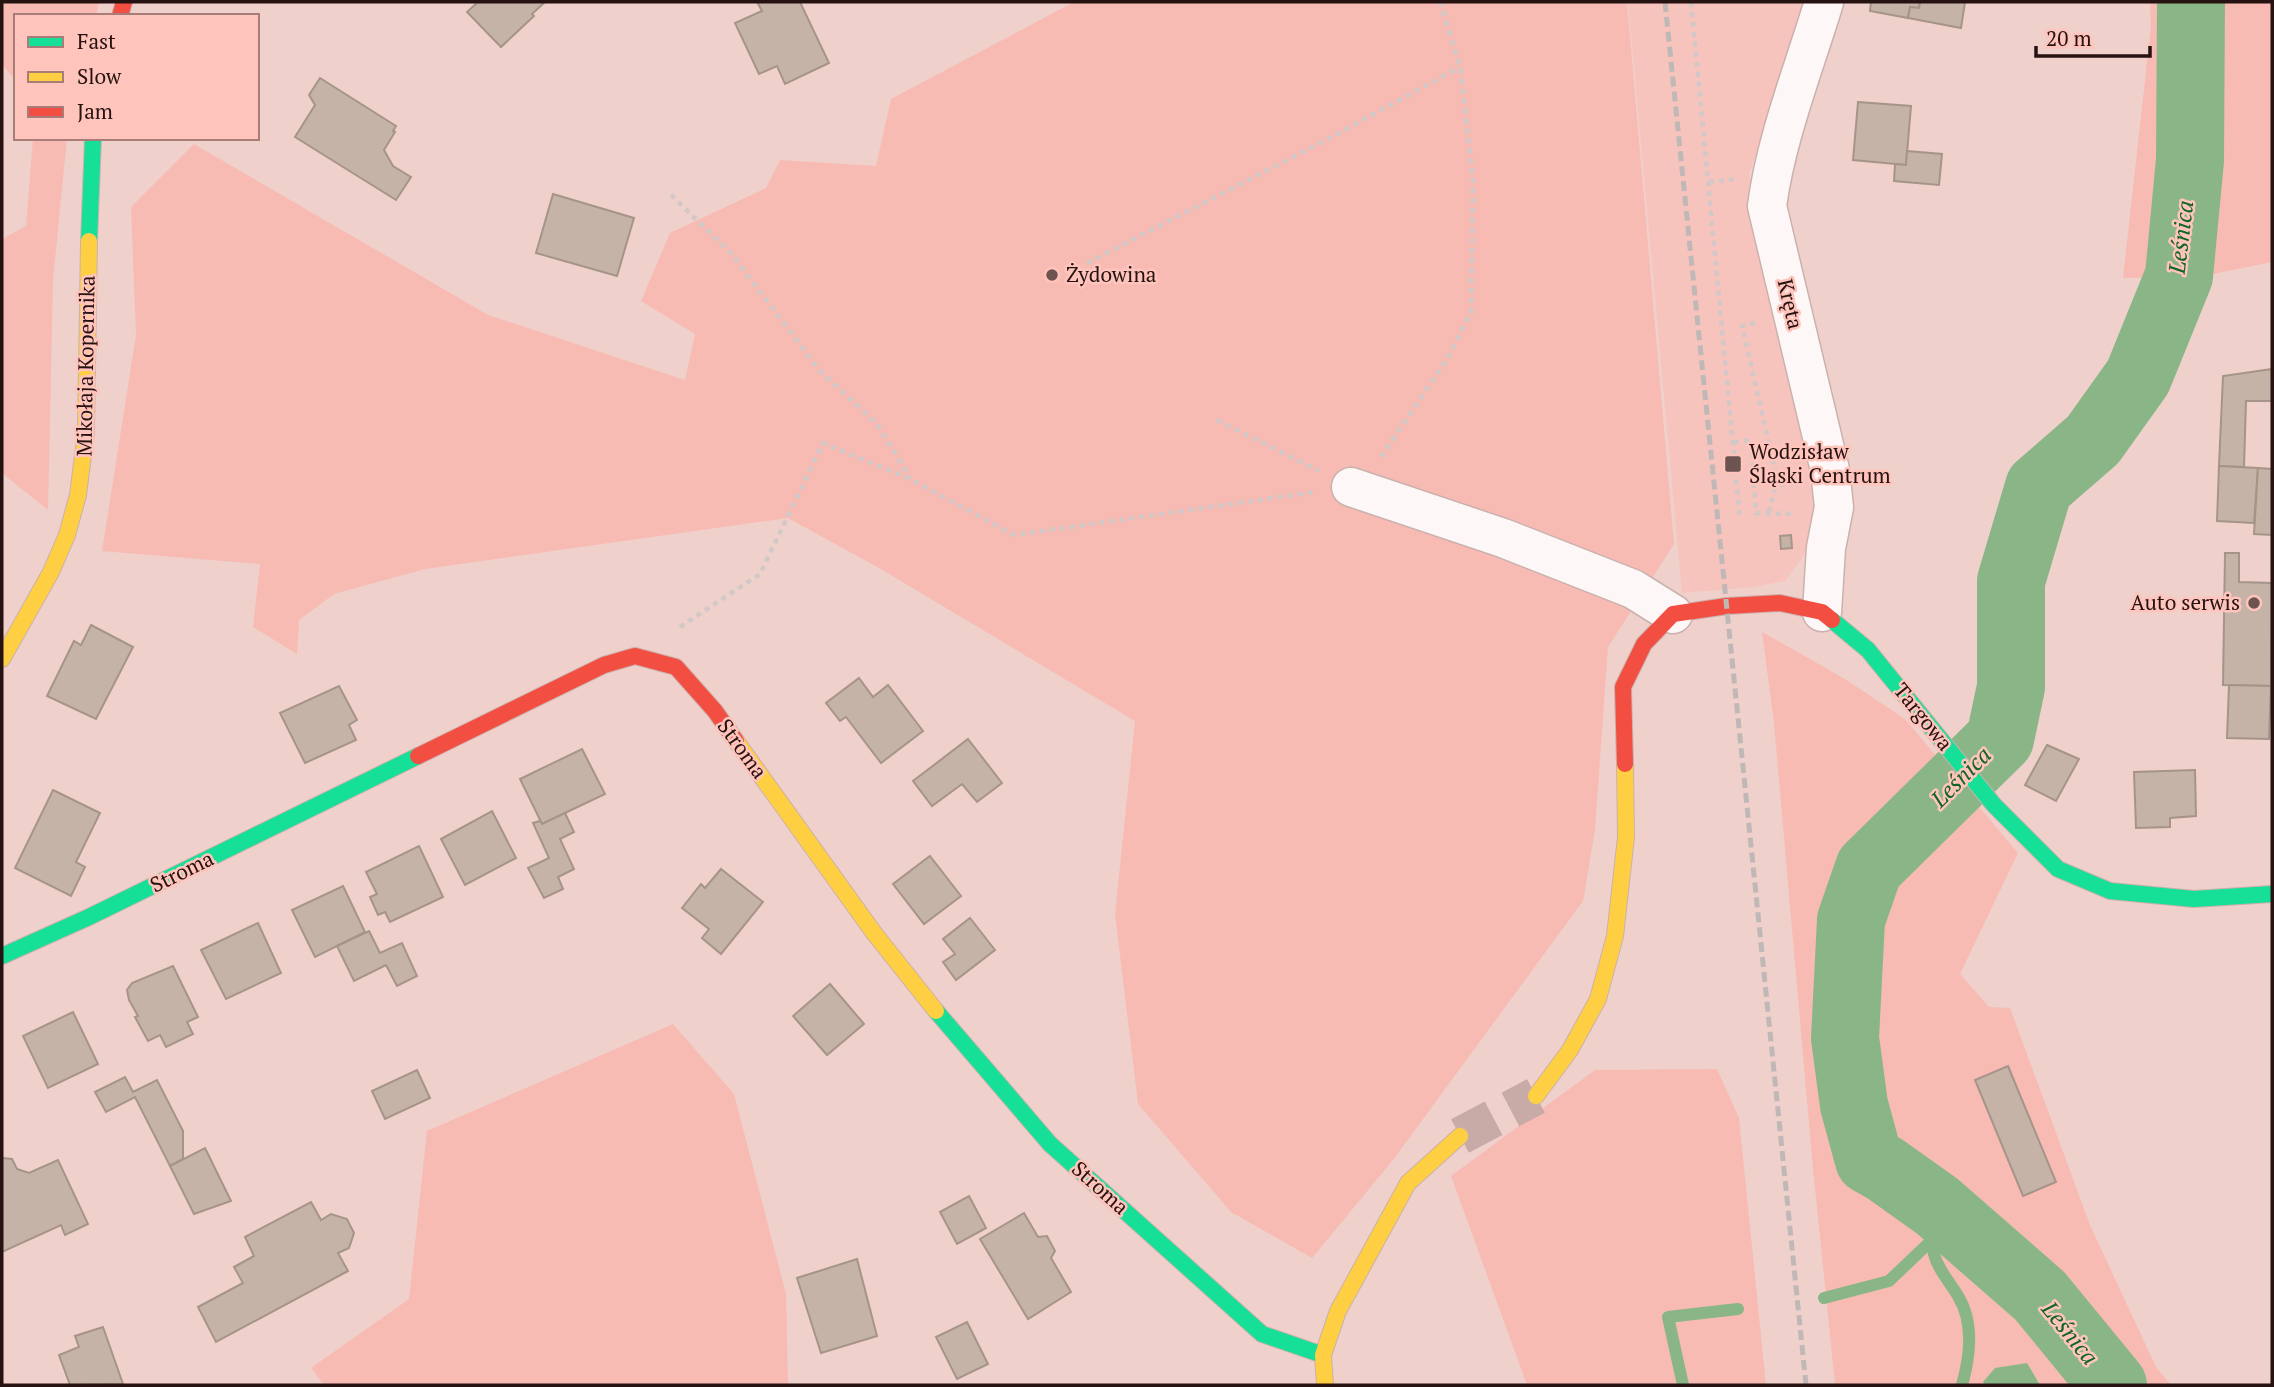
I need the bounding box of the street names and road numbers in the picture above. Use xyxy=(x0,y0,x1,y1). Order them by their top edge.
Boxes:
street label: Mikołaja Kopernika xyxy=(69,275,101,457)
street label: Kręta xyxy=(1772,276,1810,332)
street label: Targowa xyxy=(1888,677,1960,756)
street label: Stroma xyxy=(712,713,774,784)
street label: Stroma xyxy=(145,844,218,898)
street label: Stroma xyxy=(1066,1154,1135,1220)

